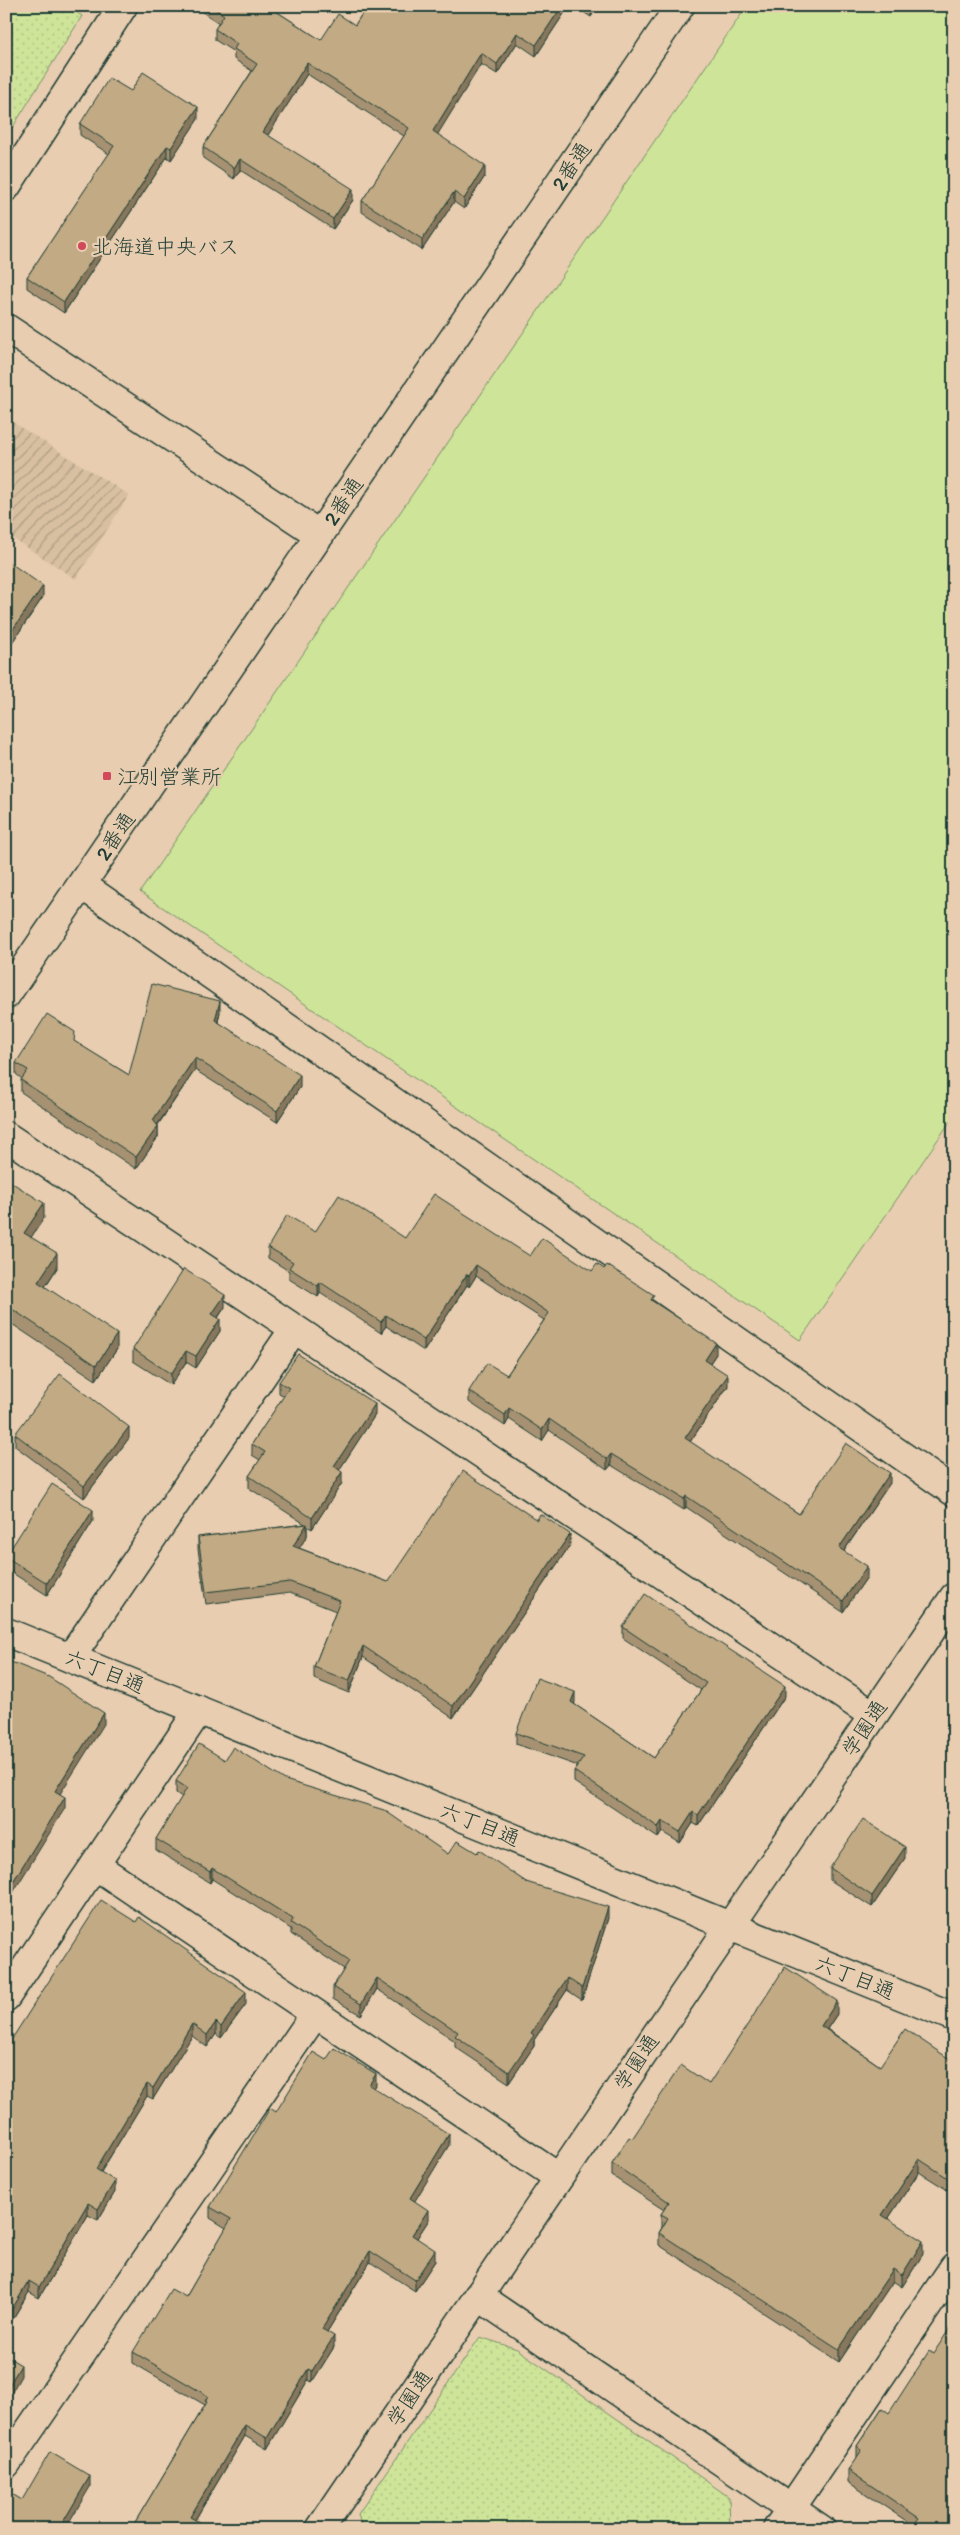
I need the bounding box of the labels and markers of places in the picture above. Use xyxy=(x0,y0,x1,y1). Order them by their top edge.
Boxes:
place label: 北海道中央バス xyxy=(92,234,239,259)
marker: 北海道中央バス xyxy=(76,240,88,252)
place label: 江別営業所 xyxy=(117,764,222,789)
marker: 江別営業所 xyxy=(101,770,113,782)

